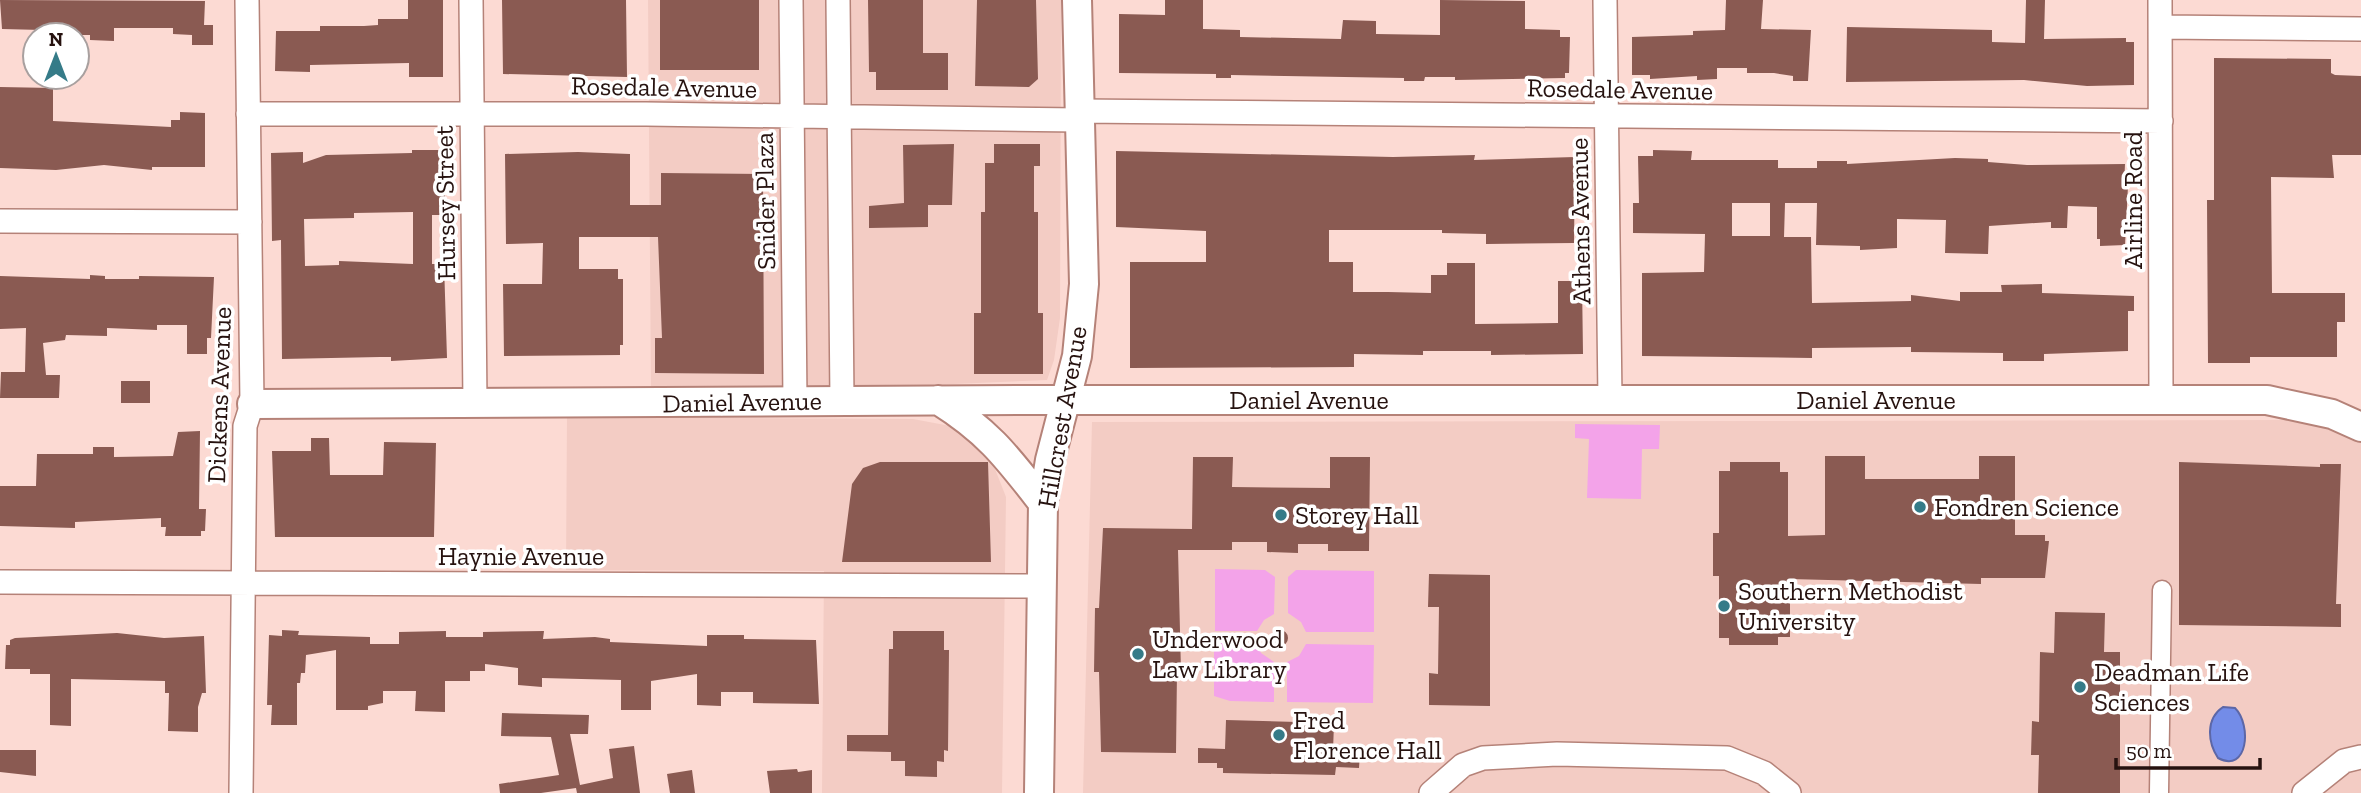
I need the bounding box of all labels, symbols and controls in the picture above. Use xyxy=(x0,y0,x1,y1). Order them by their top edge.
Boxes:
north arrow xyxy=(21,21,91,91)
text: N xyxy=(49,28,63,51)
street label: Rosedale Avenue xyxy=(571,69,757,105)
street label: Rosedale Avenue xyxy=(1527,71,1713,107)
street label: Hursey Street xyxy=(428,125,462,281)
street label: Snider Plaza xyxy=(748,131,782,270)
street label: Airline Road xyxy=(2117,131,2149,269)
street label: Athens Avenue xyxy=(1563,137,1597,305)
street label: Dickens Avenue xyxy=(200,306,238,484)
street label: Hillcrest Avenue xyxy=(1030,323,1094,511)
street label: Daniel Avenue xyxy=(1229,384,1389,416)
street label: Daniel Avenue xyxy=(1796,384,1956,416)
street label: Daniel Avenue xyxy=(662,385,822,419)
place label: Fondren Science xyxy=(1934,491,2119,523)
place label: Storey Hall xyxy=(1295,499,1419,531)
marker: Fondren Science xyxy=(1912,499,1928,515)
marker: Storey Hall xyxy=(1273,507,1289,523)
street label: Haynie Avenue xyxy=(438,540,604,572)
place label: Southern Methodist University xyxy=(1738,575,1963,637)
marker: Southern Methodist University xyxy=(1716,598,1732,614)
place label: Underwood Law Library xyxy=(1152,623,1287,685)
marker: Underwood Law Library xyxy=(1130,646,1146,662)
place label: Deadman Life Sciences xyxy=(2094,656,2249,718)
marker: Deadman Life Sciences xyxy=(2072,679,2088,695)
place label: Fred Florence Hall xyxy=(1293,704,1442,766)
scale bar xyxy=(2116,726,2260,770)
marker: Fred Florence Hall xyxy=(1271,727,1287,743)
text: 50 m xyxy=(2126,738,2172,763)

